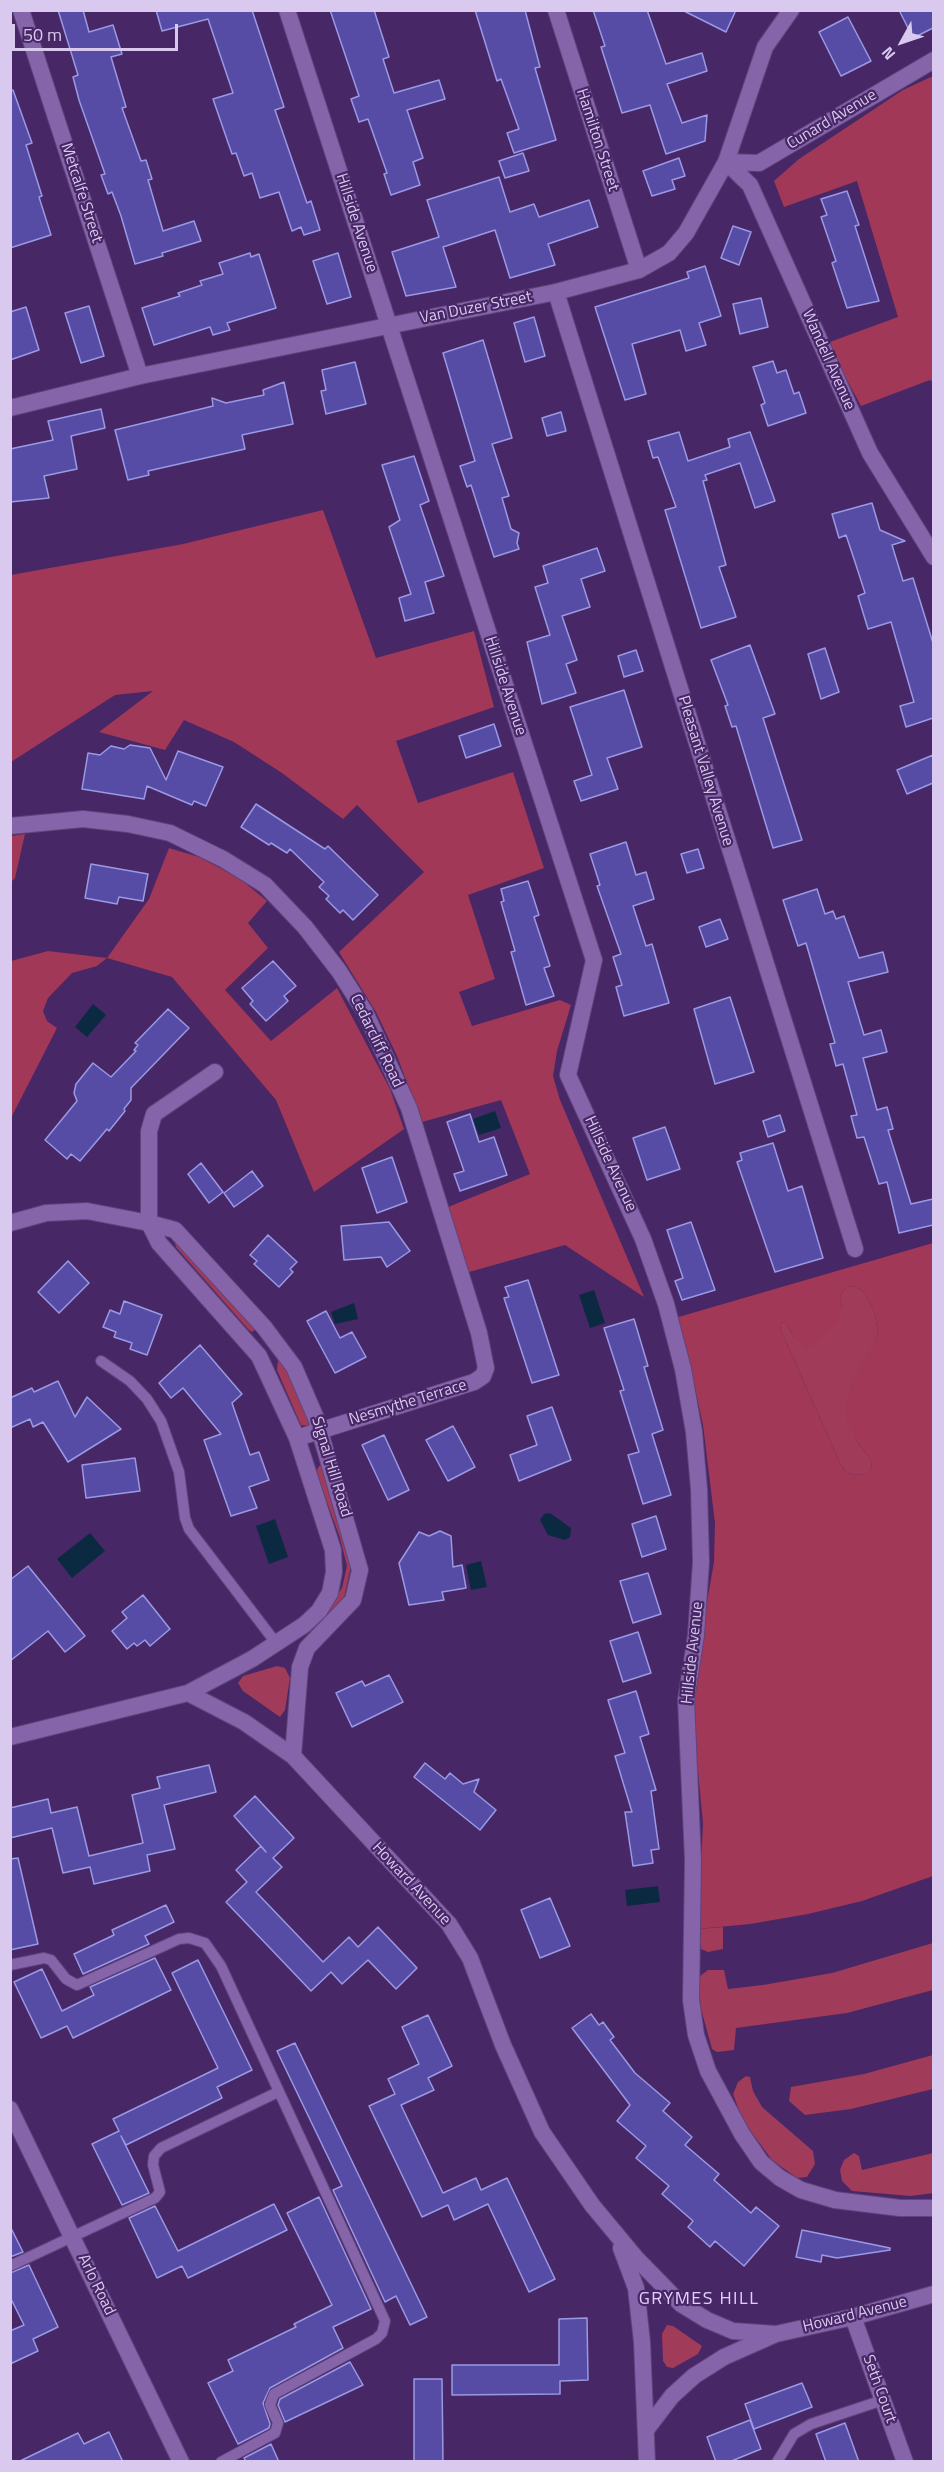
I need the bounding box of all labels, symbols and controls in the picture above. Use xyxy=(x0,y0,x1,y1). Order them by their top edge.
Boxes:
scale bar xyxy=(15,12,182,50)
north arrow xyxy=(872,12,932,72)
text: 50 m xyxy=(23,21,62,48)
text: N xyxy=(875,42,901,66)
street label: Hamilton Street xyxy=(571,86,623,194)
street label: Cunard Avenue xyxy=(784,86,880,154)
street label: Metcalfe Street xyxy=(56,141,106,245)
street label: Hillside Avenue xyxy=(331,171,381,275)
street label: Van Duzer Street xyxy=(418,288,534,328)
street label: Wandell Avenue xyxy=(797,307,859,413)
street label: Hillside Avenue xyxy=(480,634,530,738)
street label: Pleasant Valley Avenue xyxy=(673,694,737,848)
street label: Cedarcliff Road xyxy=(345,991,407,1091)
street label: Hillside Avenue xyxy=(580,1113,640,1215)
street label: Nesmythe Terrace xyxy=(347,1376,469,1430)
street label: Signal Hill Road xyxy=(307,1414,355,1520)
street label: Hillside Avenue xyxy=(678,1601,708,1705)
street label: Howard Avenue xyxy=(368,1838,454,1930)
street label: Arlo Road xyxy=(73,2251,119,2319)
district label: GRYMES HILL xyxy=(639,2289,759,2311)
street label: Howard Avenue xyxy=(801,2293,909,2337)
street label: Seth Court xyxy=(858,2352,900,2426)

